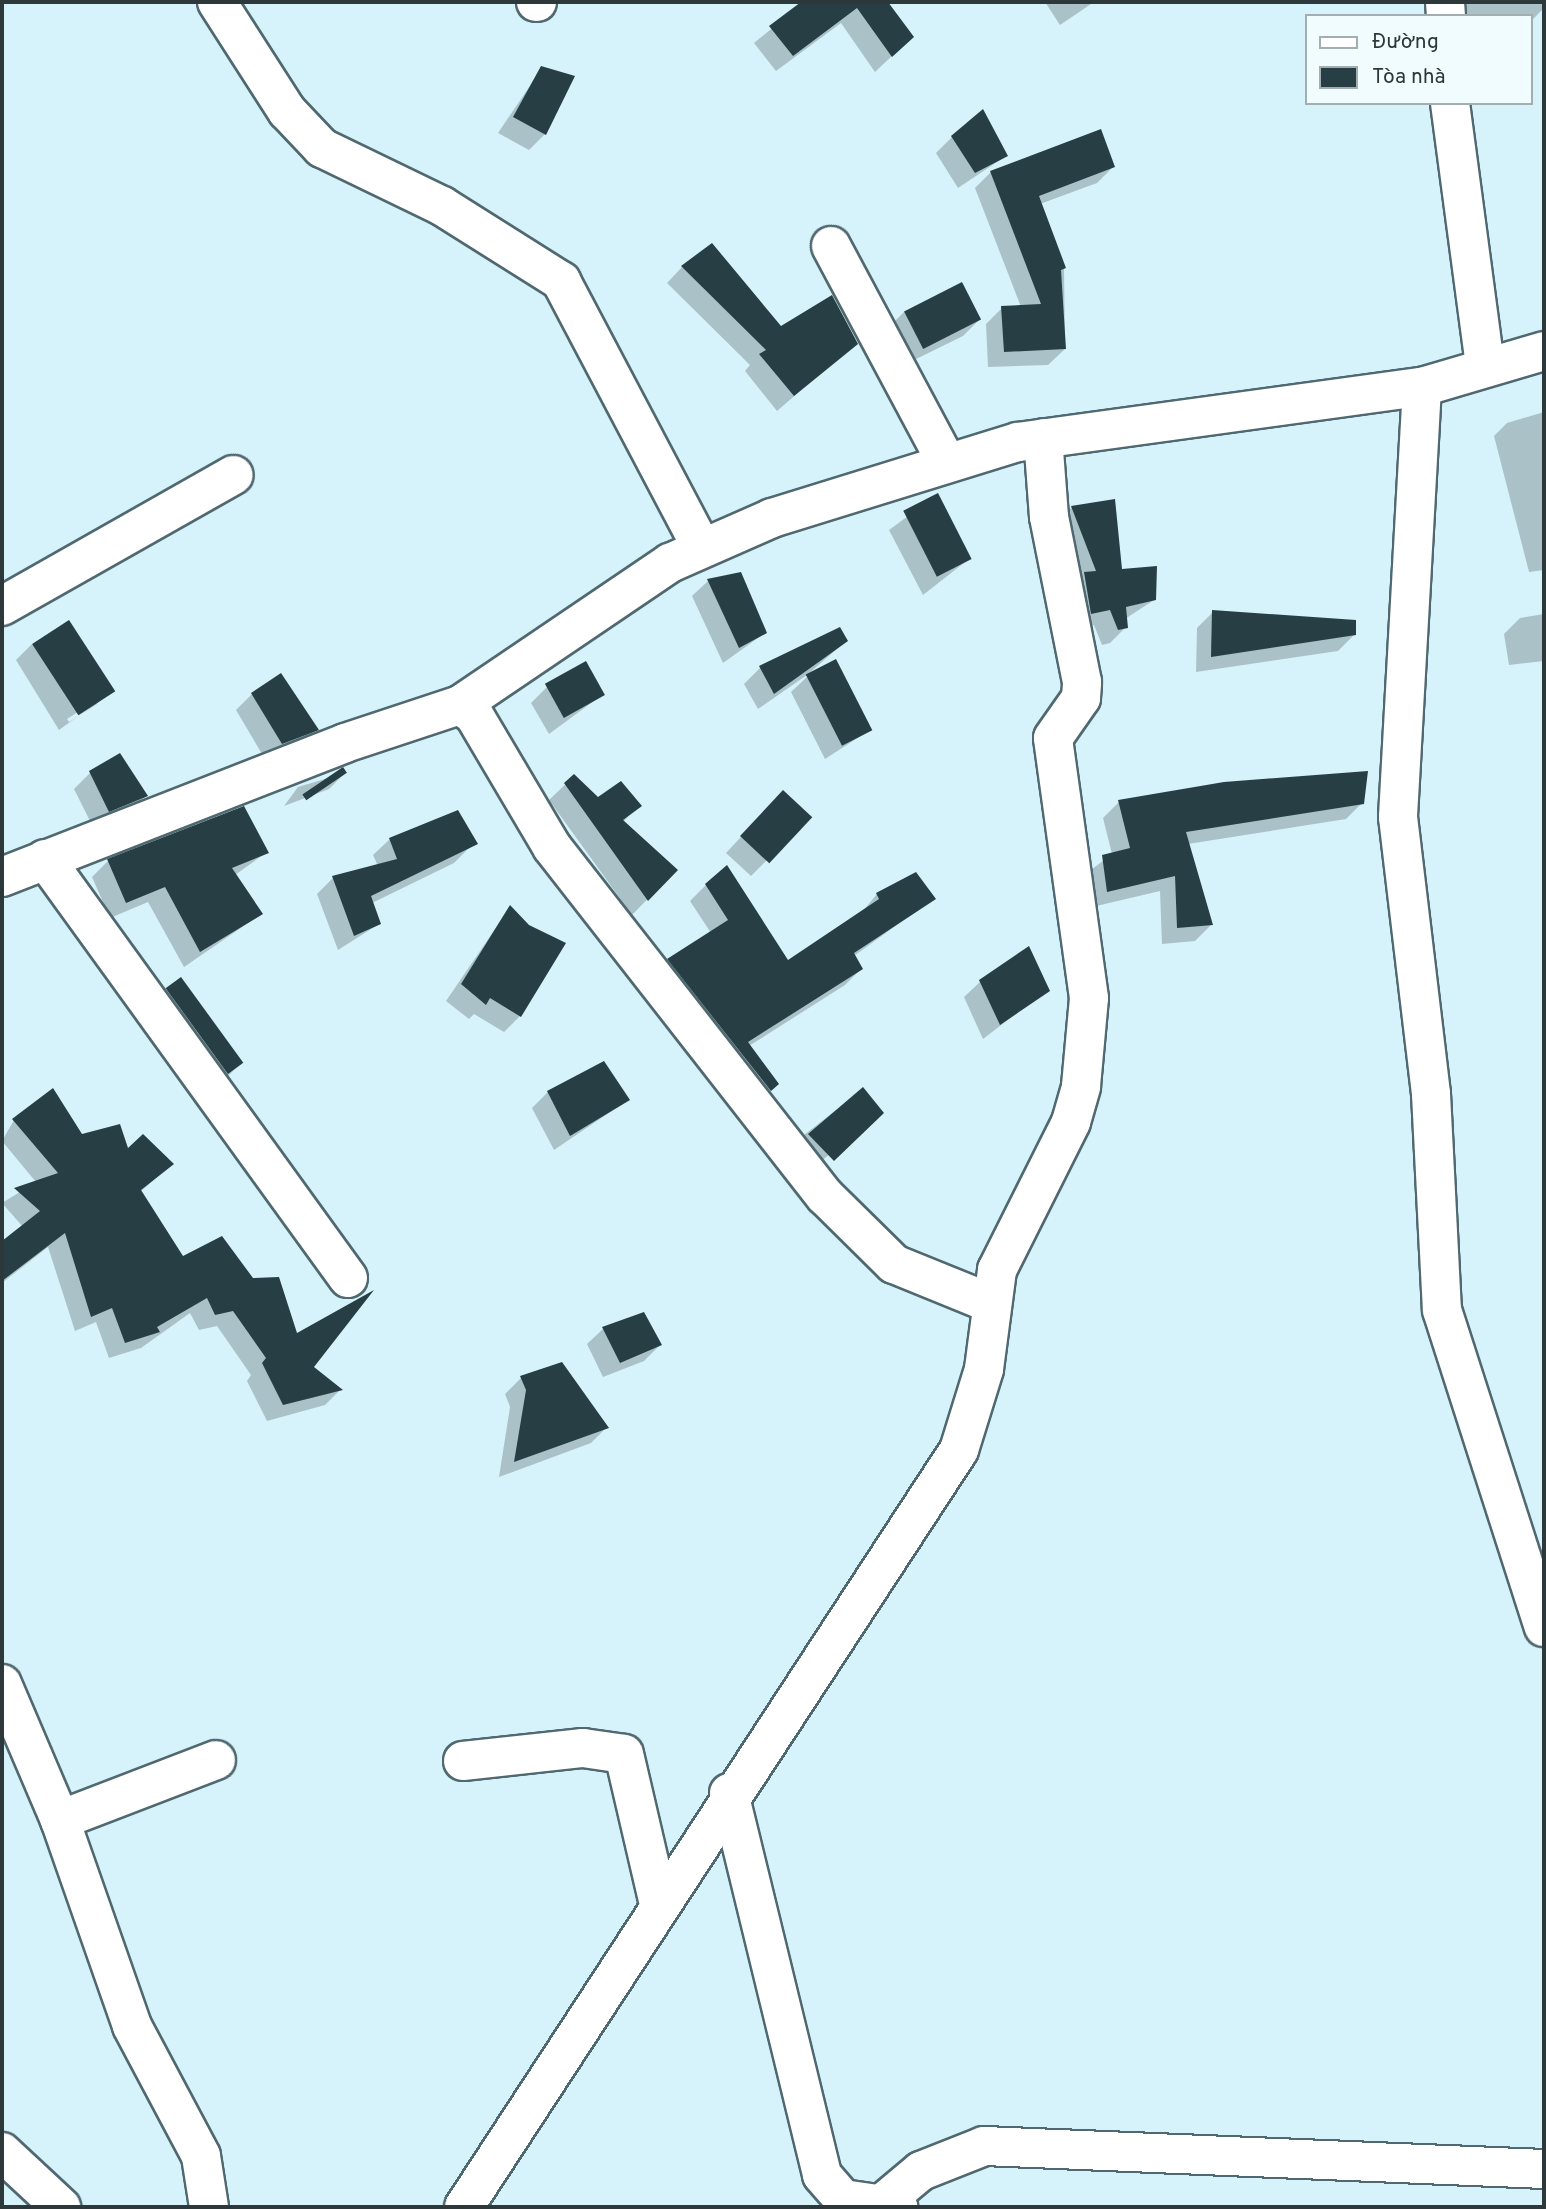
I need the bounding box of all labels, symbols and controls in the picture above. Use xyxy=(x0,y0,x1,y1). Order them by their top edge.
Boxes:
legend xyxy=(1304,14,1532,105)
text: Đường xyxy=(1372,29,1439,56)
text: Tòa nhà xyxy=(1372,64,1446,91)

